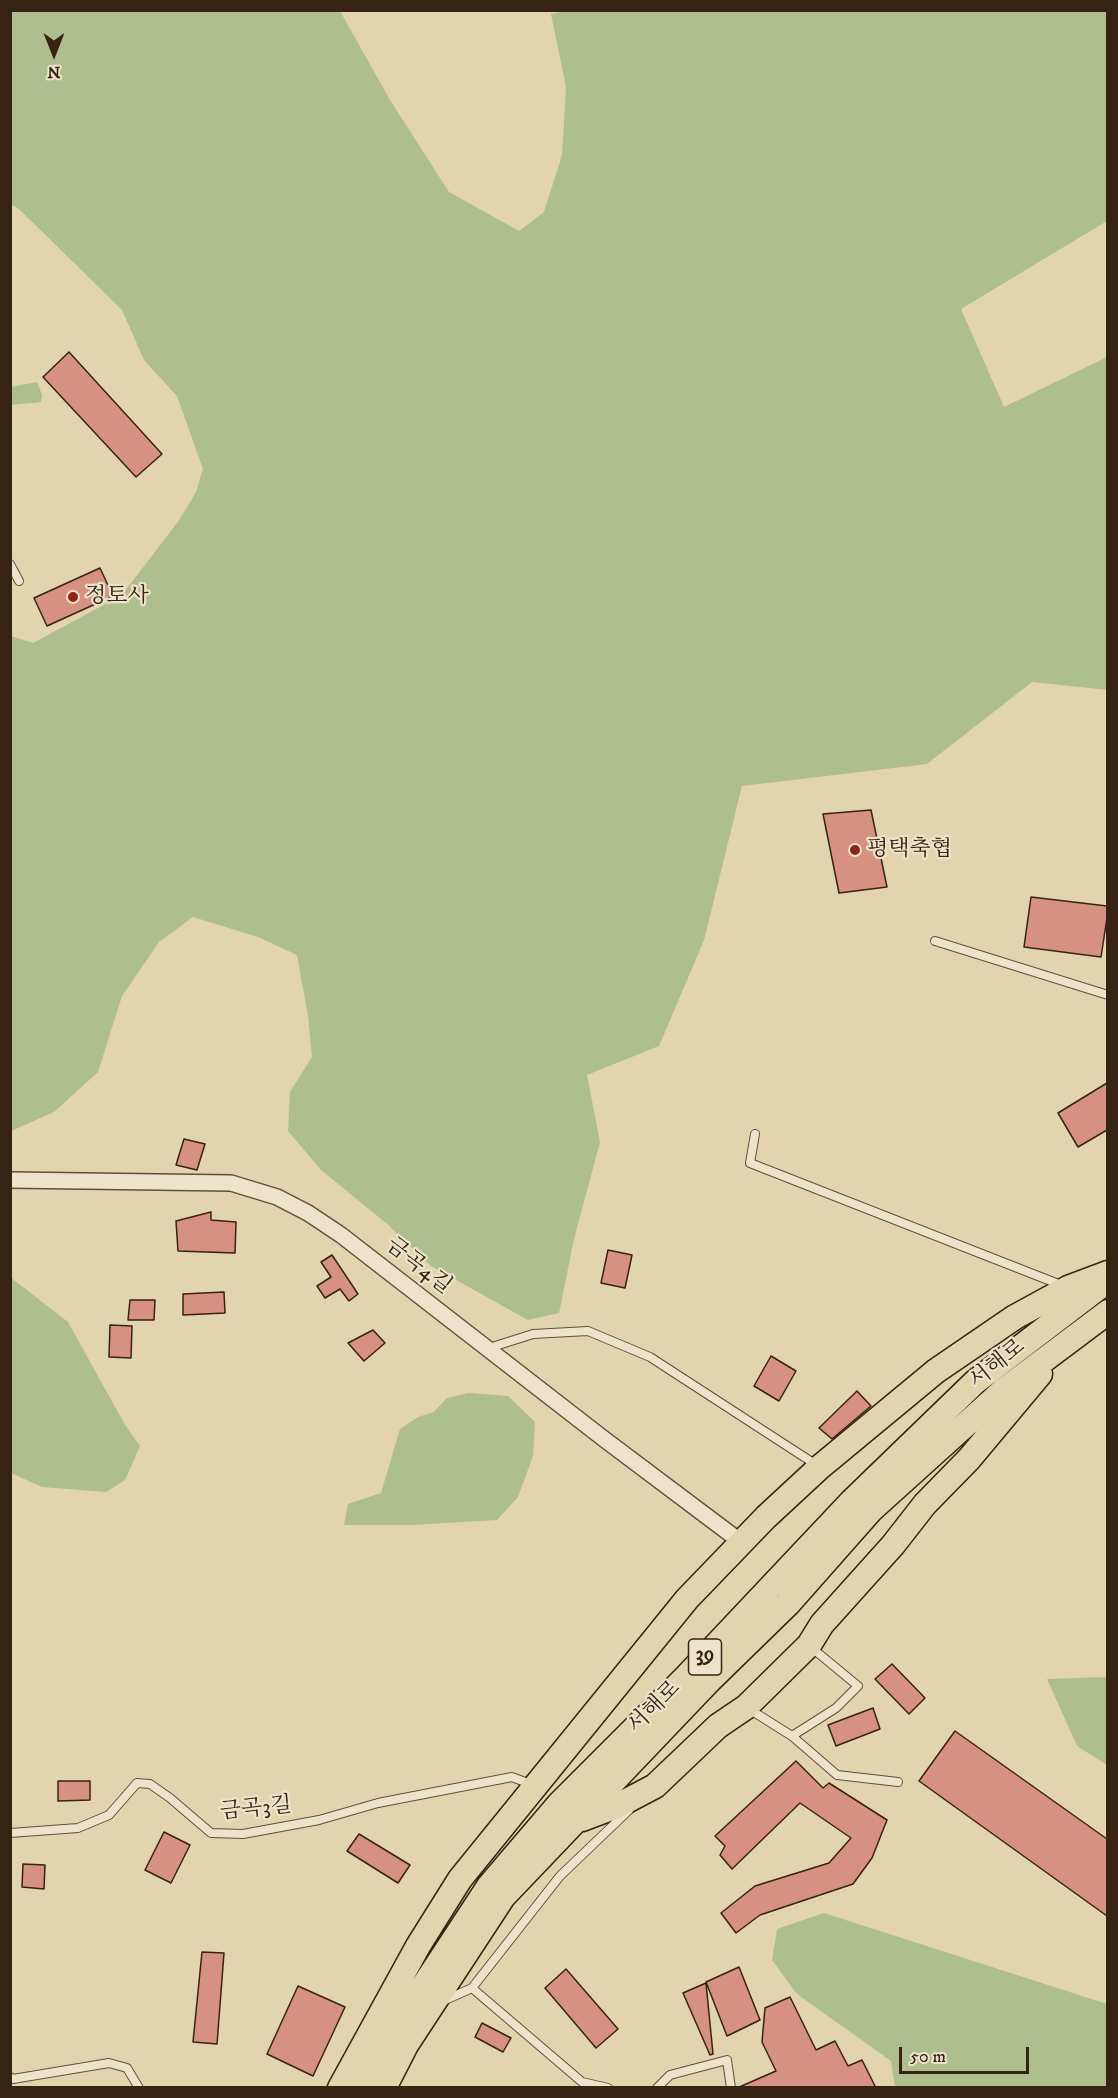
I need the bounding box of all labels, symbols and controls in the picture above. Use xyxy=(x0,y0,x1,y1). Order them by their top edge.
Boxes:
north arrow xyxy=(24,24,84,84)
text: N xyxy=(47,62,61,82)
place label: 정토사 xyxy=(85,584,149,610)
marker: 정토사 xyxy=(66,590,80,604)
place label: 평택축협 xyxy=(867,837,952,863)
marker: 평택축협 xyxy=(848,843,862,857)
street label: 금곡4길 xyxy=(380,1233,456,1301)
street label: 서해로 xyxy=(965,1335,1031,1395)
road number: 39 xyxy=(688,1639,722,1675)
street label: 서해로 xyxy=(623,1676,687,1740)
street label: 금곡3길 xyxy=(219,1793,293,1827)
scale bar xyxy=(902,2035,1032,2073)
text: 50 m xyxy=(910,2046,946,2068)

